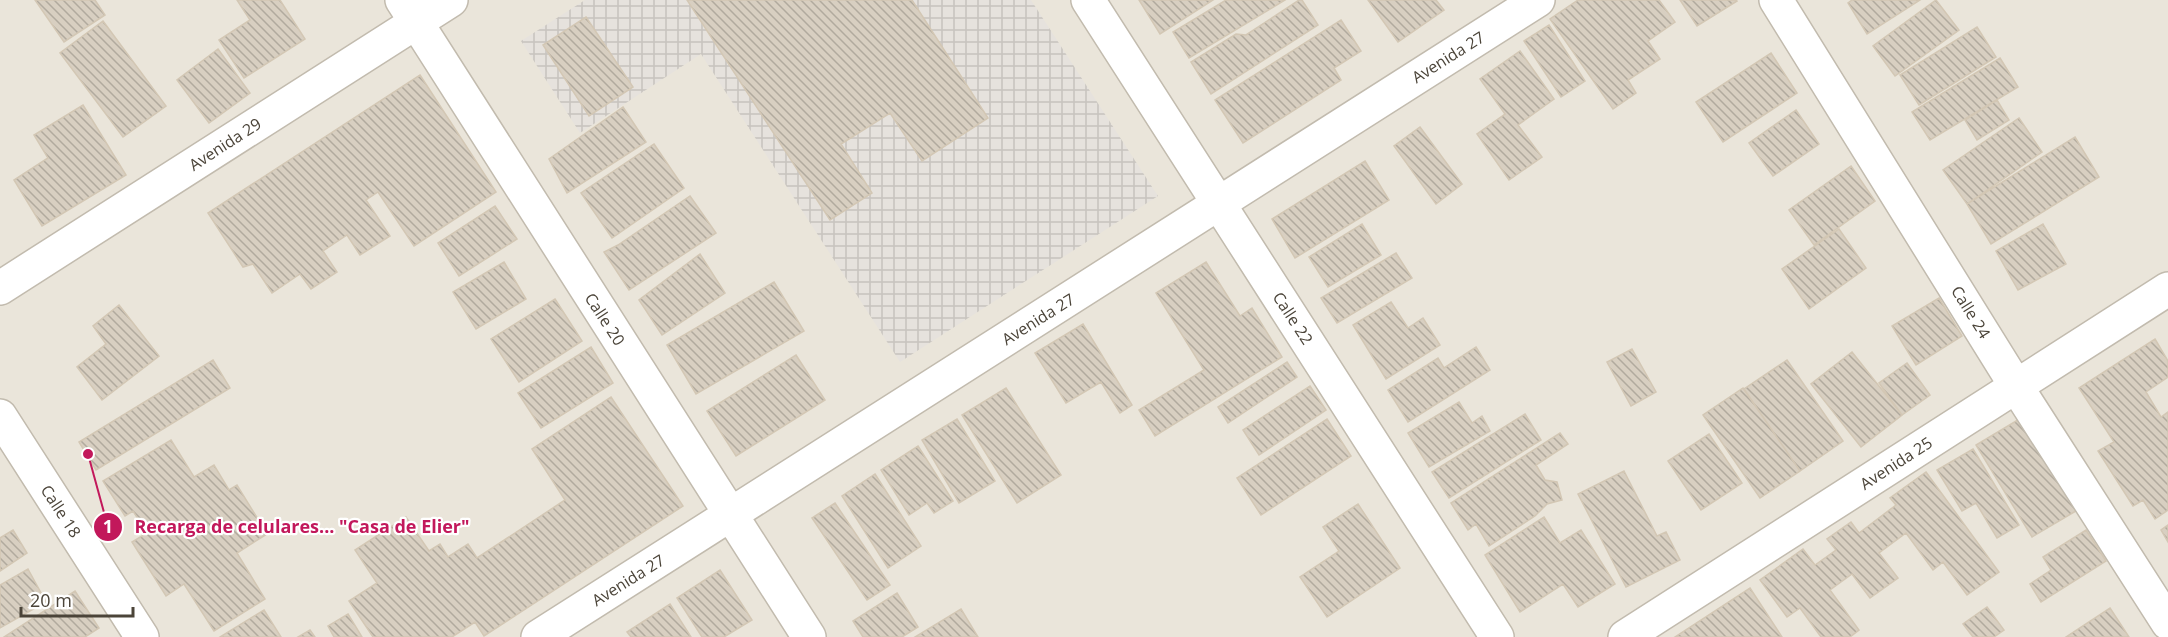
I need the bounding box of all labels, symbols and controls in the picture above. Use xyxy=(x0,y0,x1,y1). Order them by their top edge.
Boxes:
street label: Avenida 27 xyxy=(1407,26,1489,88)
street label: Avenida 29 xyxy=(185,112,265,176)
street label: Calle 24 xyxy=(1946,281,1996,343)
street label: Calle 22 xyxy=(1268,287,1318,349)
street label: Calle 20 xyxy=(580,288,630,350)
street label: Avenida 27 xyxy=(997,288,1079,350)
street label: Avenida 25 xyxy=(1856,431,1936,495)
street label: Calle 18 xyxy=(36,480,86,542)
callout: Recarga de celulares... "Casa de Elier" xyxy=(93,509,482,545)
text: 1 xyxy=(103,514,113,538)
text: Recarga de celulares... "Casa de Elier" xyxy=(134,514,470,538)
street label: Avenida 27 xyxy=(587,549,669,611)
scale bar xyxy=(21,580,134,618)
text: 20 m xyxy=(30,588,72,612)

